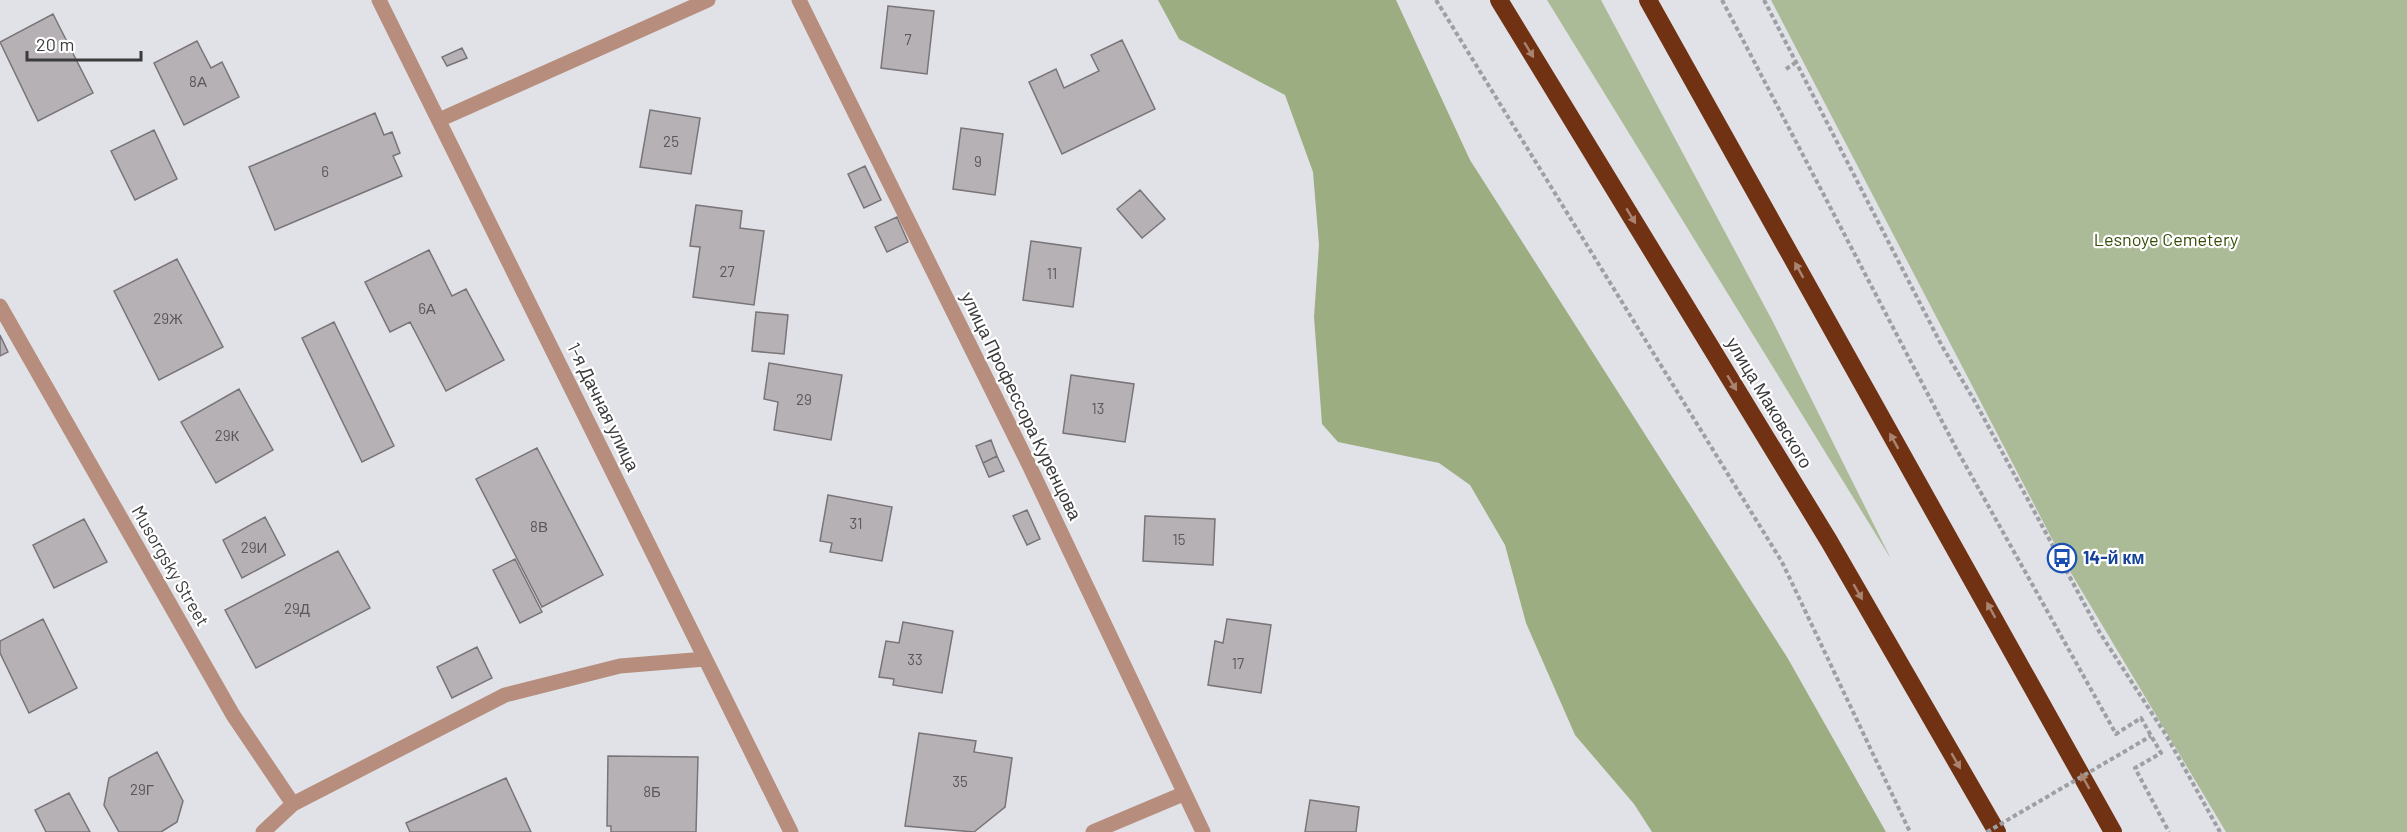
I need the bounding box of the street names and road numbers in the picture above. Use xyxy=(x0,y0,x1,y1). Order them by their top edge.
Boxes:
street label: улица Профессора Куренцова xyxy=(957,288,1087,524)
street label: улица Маковского xyxy=(1722,333,1818,472)
street label: 1-я Дачная улица xyxy=(563,339,645,475)
street label: Musorgsky Street xyxy=(127,501,214,630)

